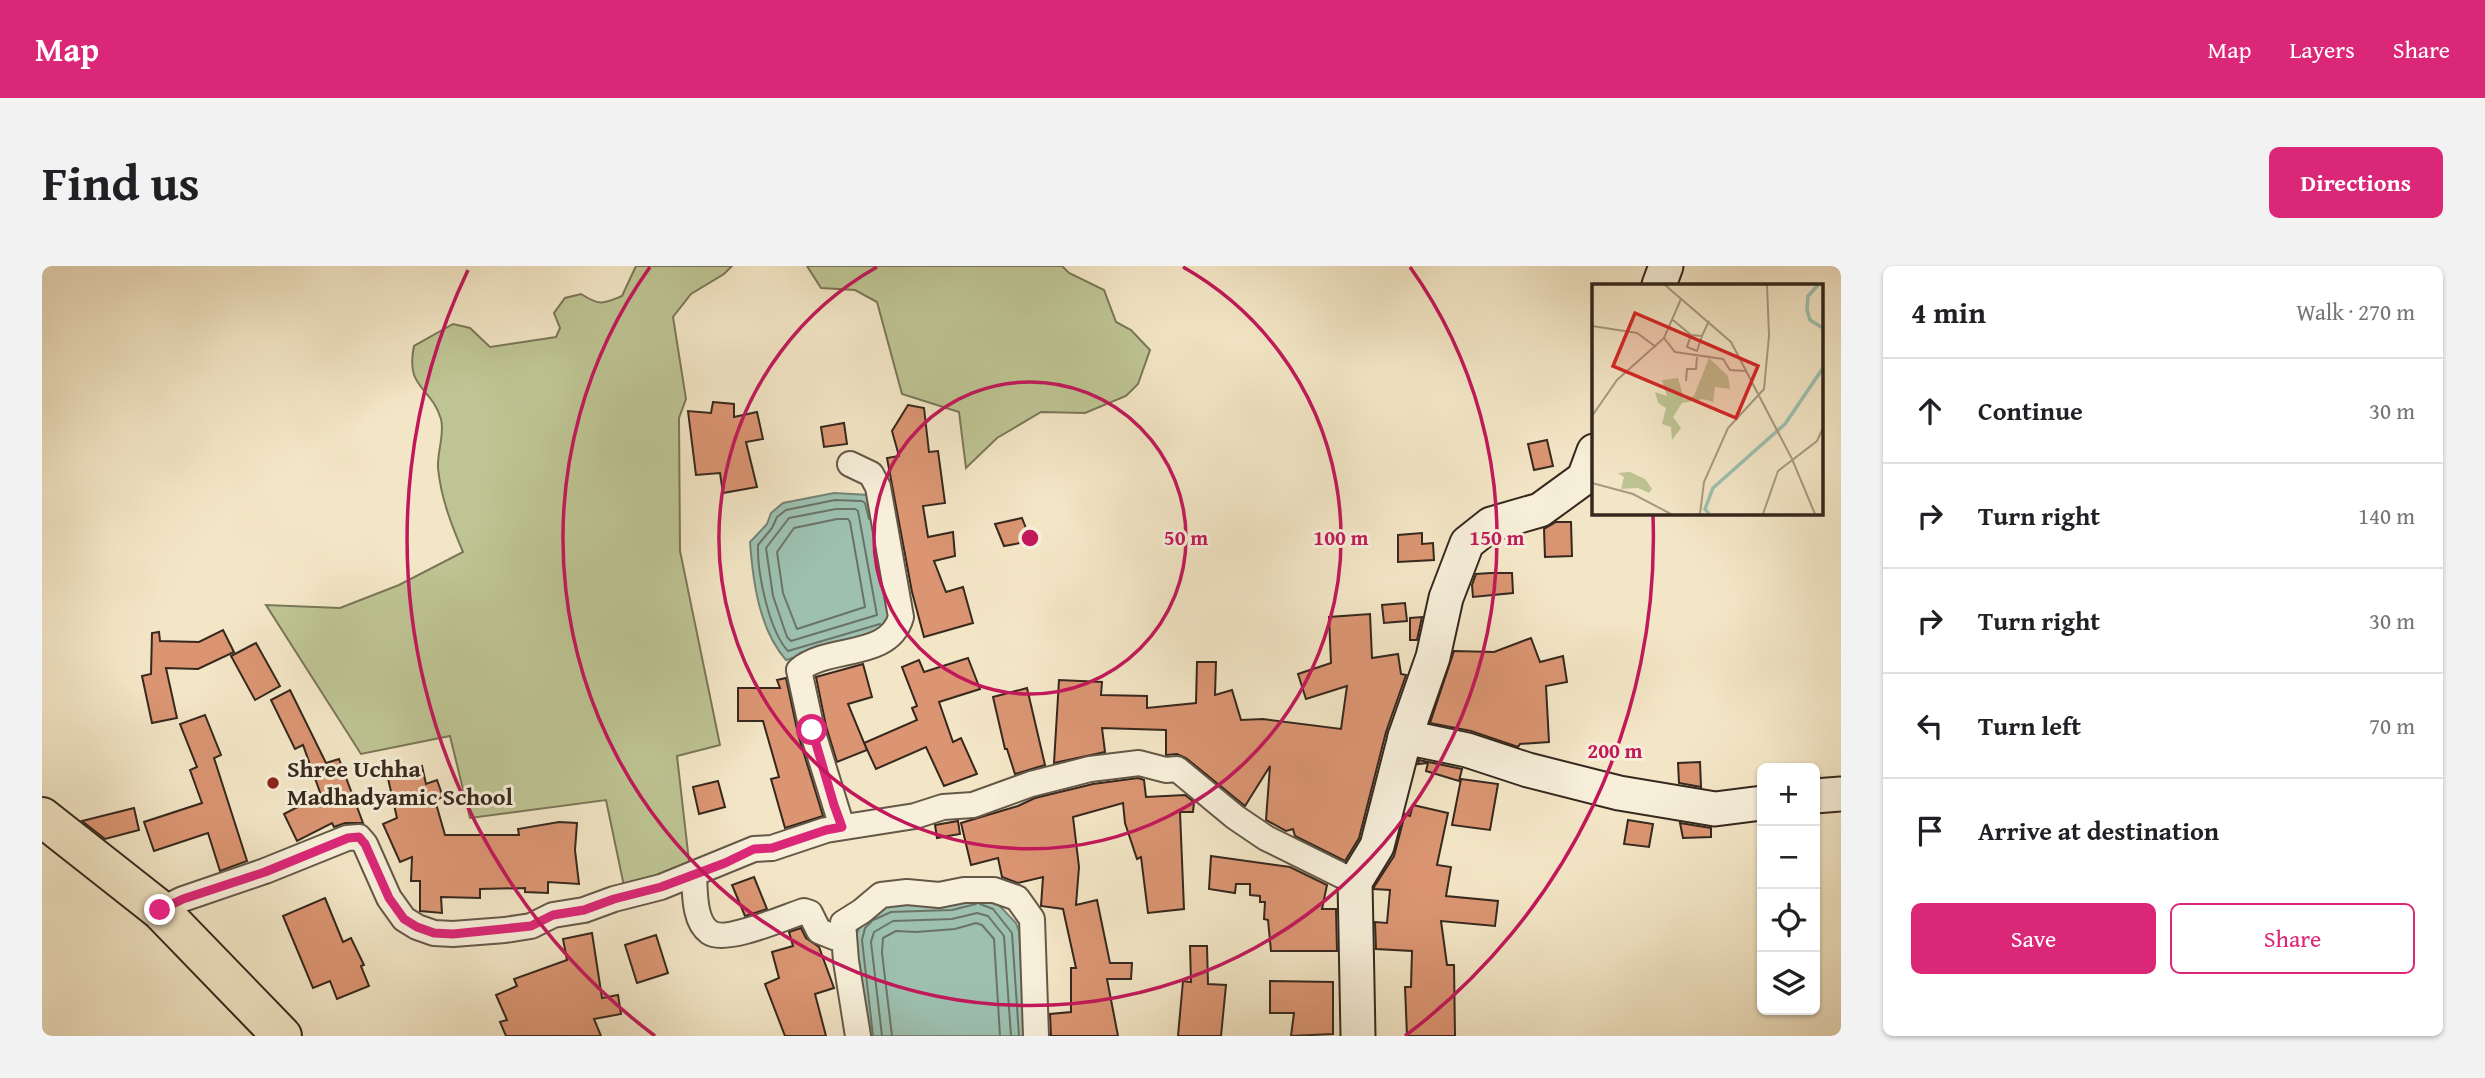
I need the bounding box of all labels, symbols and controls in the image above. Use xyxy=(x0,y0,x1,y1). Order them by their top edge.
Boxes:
text: Map xyxy=(35,25,99,73)
text: Map xyxy=(2208,32,2251,67)
text: Layers xyxy=(2289,32,2355,67)
text: Share xyxy=(2393,32,2450,67)
text: Find us xyxy=(42,146,200,218)
button: Directions xyxy=(2269,147,2443,218)
inset map xyxy=(1592,284,1824,514)
text: 4 min xyxy=(1911,290,1986,334)
text: Walk · 270 m xyxy=(2296,295,2415,328)
text: Continue xyxy=(1978,391,2083,430)
icon: ahead xyxy=(1911,392,1949,430)
text: 30 m xyxy=(2369,394,2415,427)
text: Turn right xyxy=(1978,496,2100,535)
icon: right xyxy=(1911,497,1949,535)
text: 140 m xyxy=(2358,499,2415,532)
text: 50 m xyxy=(1164,522,1208,553)
text: 100 m xyxy=(1313,522,1369,553)
text: 150 m xyxy=(1469,522,1525,553)
centre of rings xyxy=(1018,526,1042,550)
text: Turn right xyxy=(1978,601,2100,640)
icon: right xyxy=(1911,602,1949,640)
text: 30 m xyxy=(2369,604,2415,637)
text: Turn left xyxy=(1978,706,2081,745)
icon: left xyxy=(1911,707,1949,745)
text: 70 m xyxy=(2369,709,2415,742)
route start xyxy=(796,714,827,745)
text: 200 m xyxy=(1587,735,1643,766)
place label: Shree Uchha Madhadyamic School xyxy=(287,751,514,814)
map controls xyxy=(1757,763,1820,1015)
button: + xyxy=(1757,763,1820,826)
marker: Shree Uchha Madhadyamic School xyxy=(265,775,281,791)
text: Arrive at destination xyxy=(1978,811,2219,850)
icon: arrive xyxy=(1911,812,1949,850)
button: − xyxy=(1757,826,1820,889)
button: locate xyxy=(1757,889,1820,952)
route end xyxy=(144,894,175,925)
button: Save xyxy=(1911,903,2156,974)
button: Share xyxy=(2170,903,2415,974)
button: layers xyxy=(1757,952,1820,1015)

